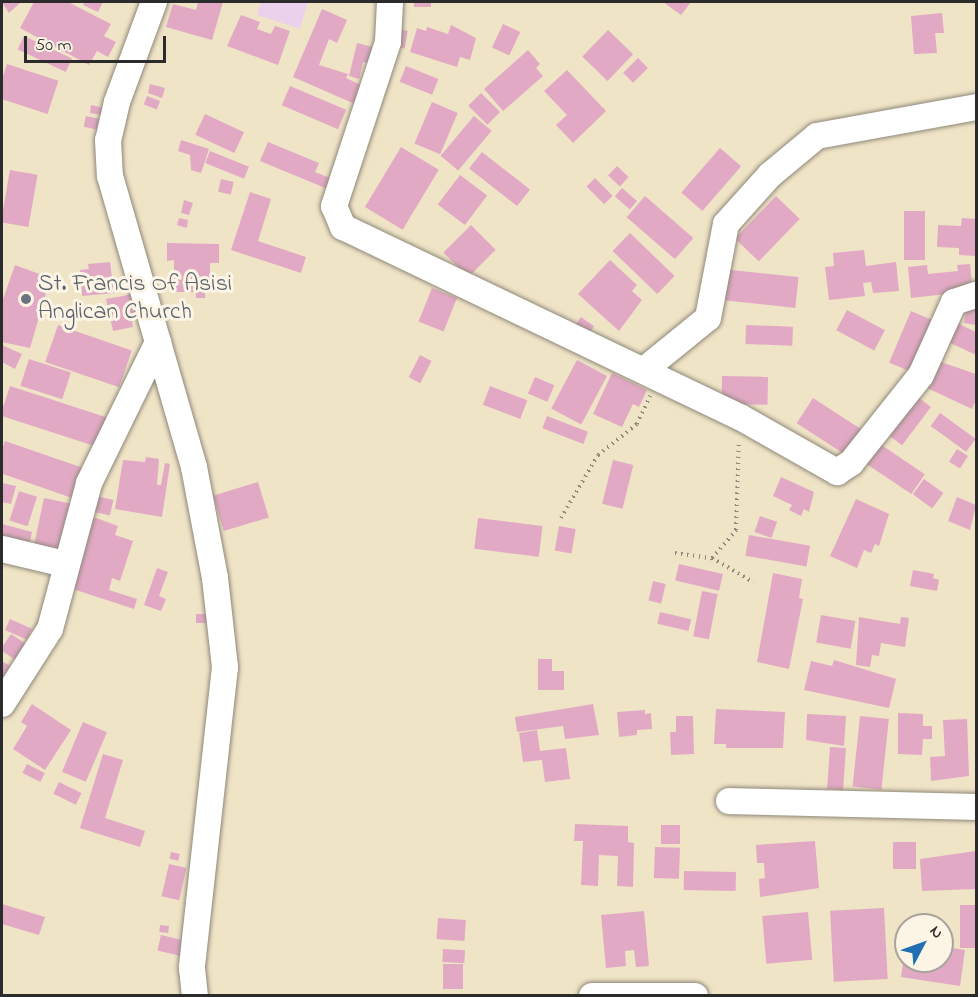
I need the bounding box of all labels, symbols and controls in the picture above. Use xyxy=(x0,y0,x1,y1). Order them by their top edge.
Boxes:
scale bar xyxy=(27,24,170,62)
text: 50 m xyxy=(35,33,72,59)
place label: St. Francis Of Asisi Anglican Church xyxy=(38,271,232,327)
marker: St. Francis Of Asisi Anglican Church xyxy=(19,292,33,306)
north arrow xyxy=(894,913,954,973)
text: N xyxy=(923,921,949,944)

